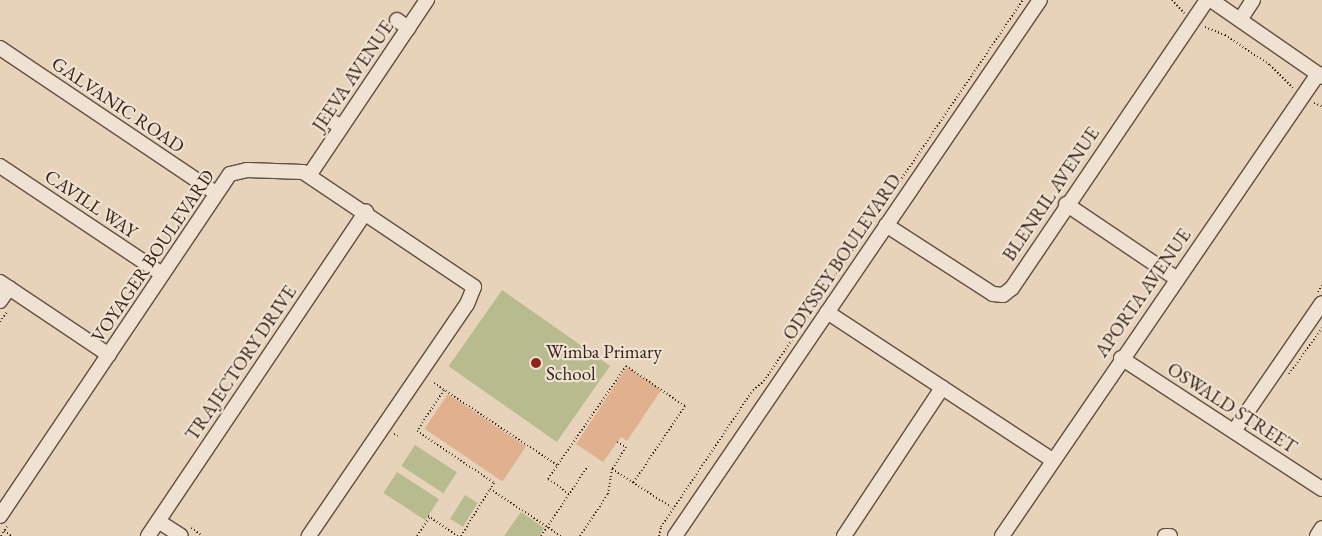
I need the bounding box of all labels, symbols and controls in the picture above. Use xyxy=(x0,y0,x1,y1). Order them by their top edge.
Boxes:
street label: JEEVA AVENUE xyxy=(308,16,398,136)
street label: GALVANIC ROAD xyxy=(47,52,189,158)
street label: BLENRIL AVENUE xyxy=(998,123,1104,265)
street label: CAVILL WAY xyxy=(40,165,142,243)
street label: VOYAGER BOULEVARD xyxy=(87,165,219,347)
street label: ODYSSEY BOULEVARD xyxy=(778,170,906,344)
street label: APORTA AVENUE xyxy=(1090,224,1196,362)
street label: TRAJECTORY DRIVE xyxy=(181,281,301,445)
place label: Wimba Primary School xyxy=(546,341,662,385)
marker: Wimba Primary School xyxy=(530,357,542,369)
street label: OSWALD STREET xyxy=(1163,358,1301,458)

